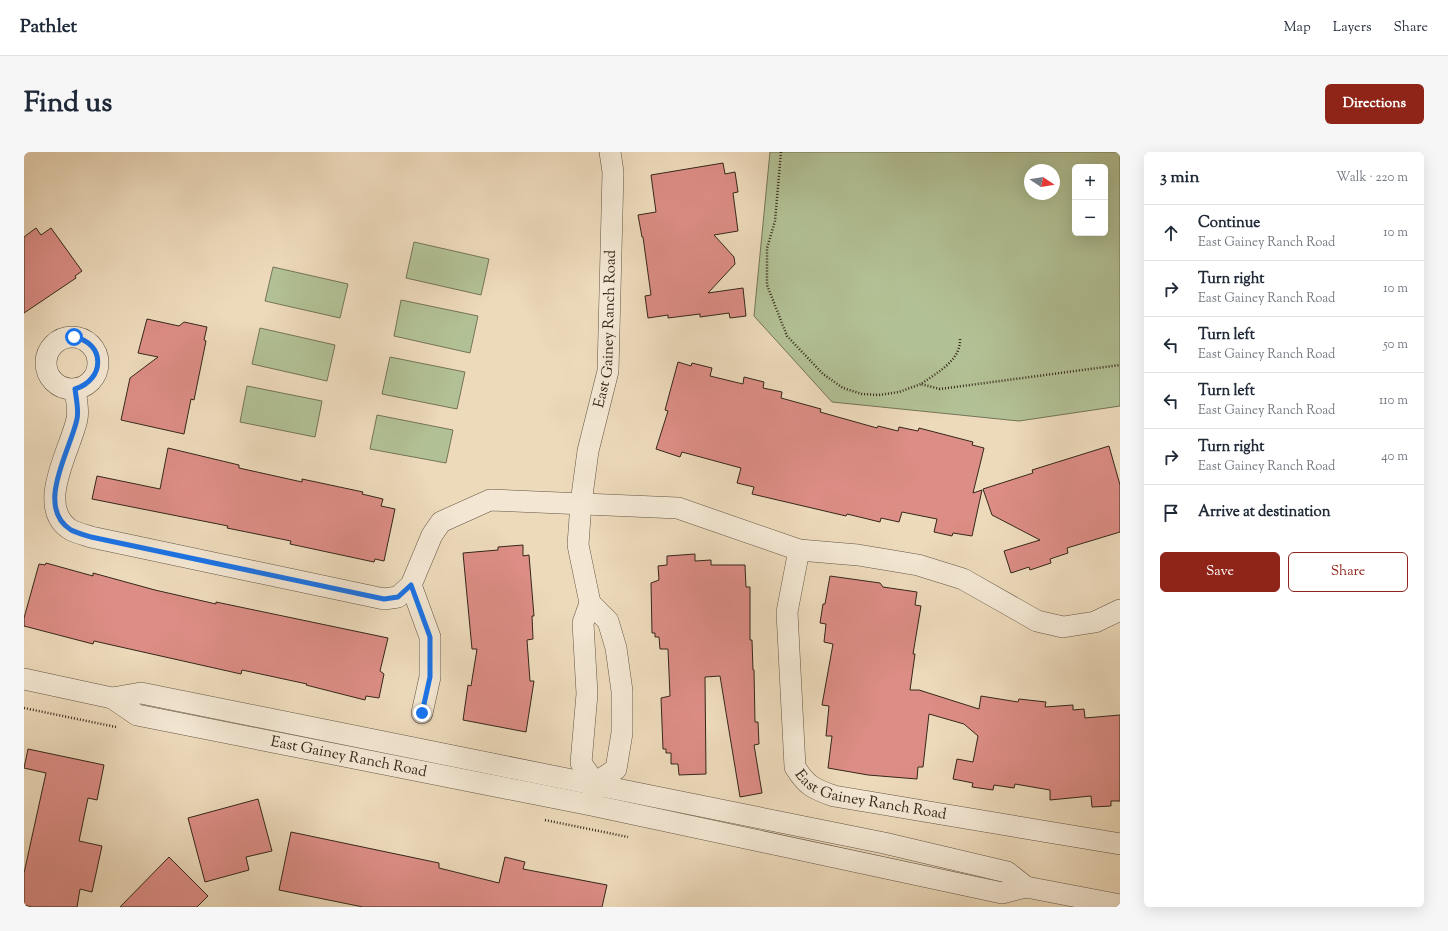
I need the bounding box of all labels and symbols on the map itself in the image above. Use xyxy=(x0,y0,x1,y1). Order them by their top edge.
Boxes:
north arrow xyxy=(1024,164,1060,200)
street label: East Gainey Ranch Road xyxy=(589,249,622,410)
route start xyxy=(65,328,83,346)
route end xyxy=(413,704,431,722)
street label: East Gainey Ranch Road xyxy=(269,731,429,783)
street label: East Gainey Ranch Road xyxy=(789,765,949,825)

